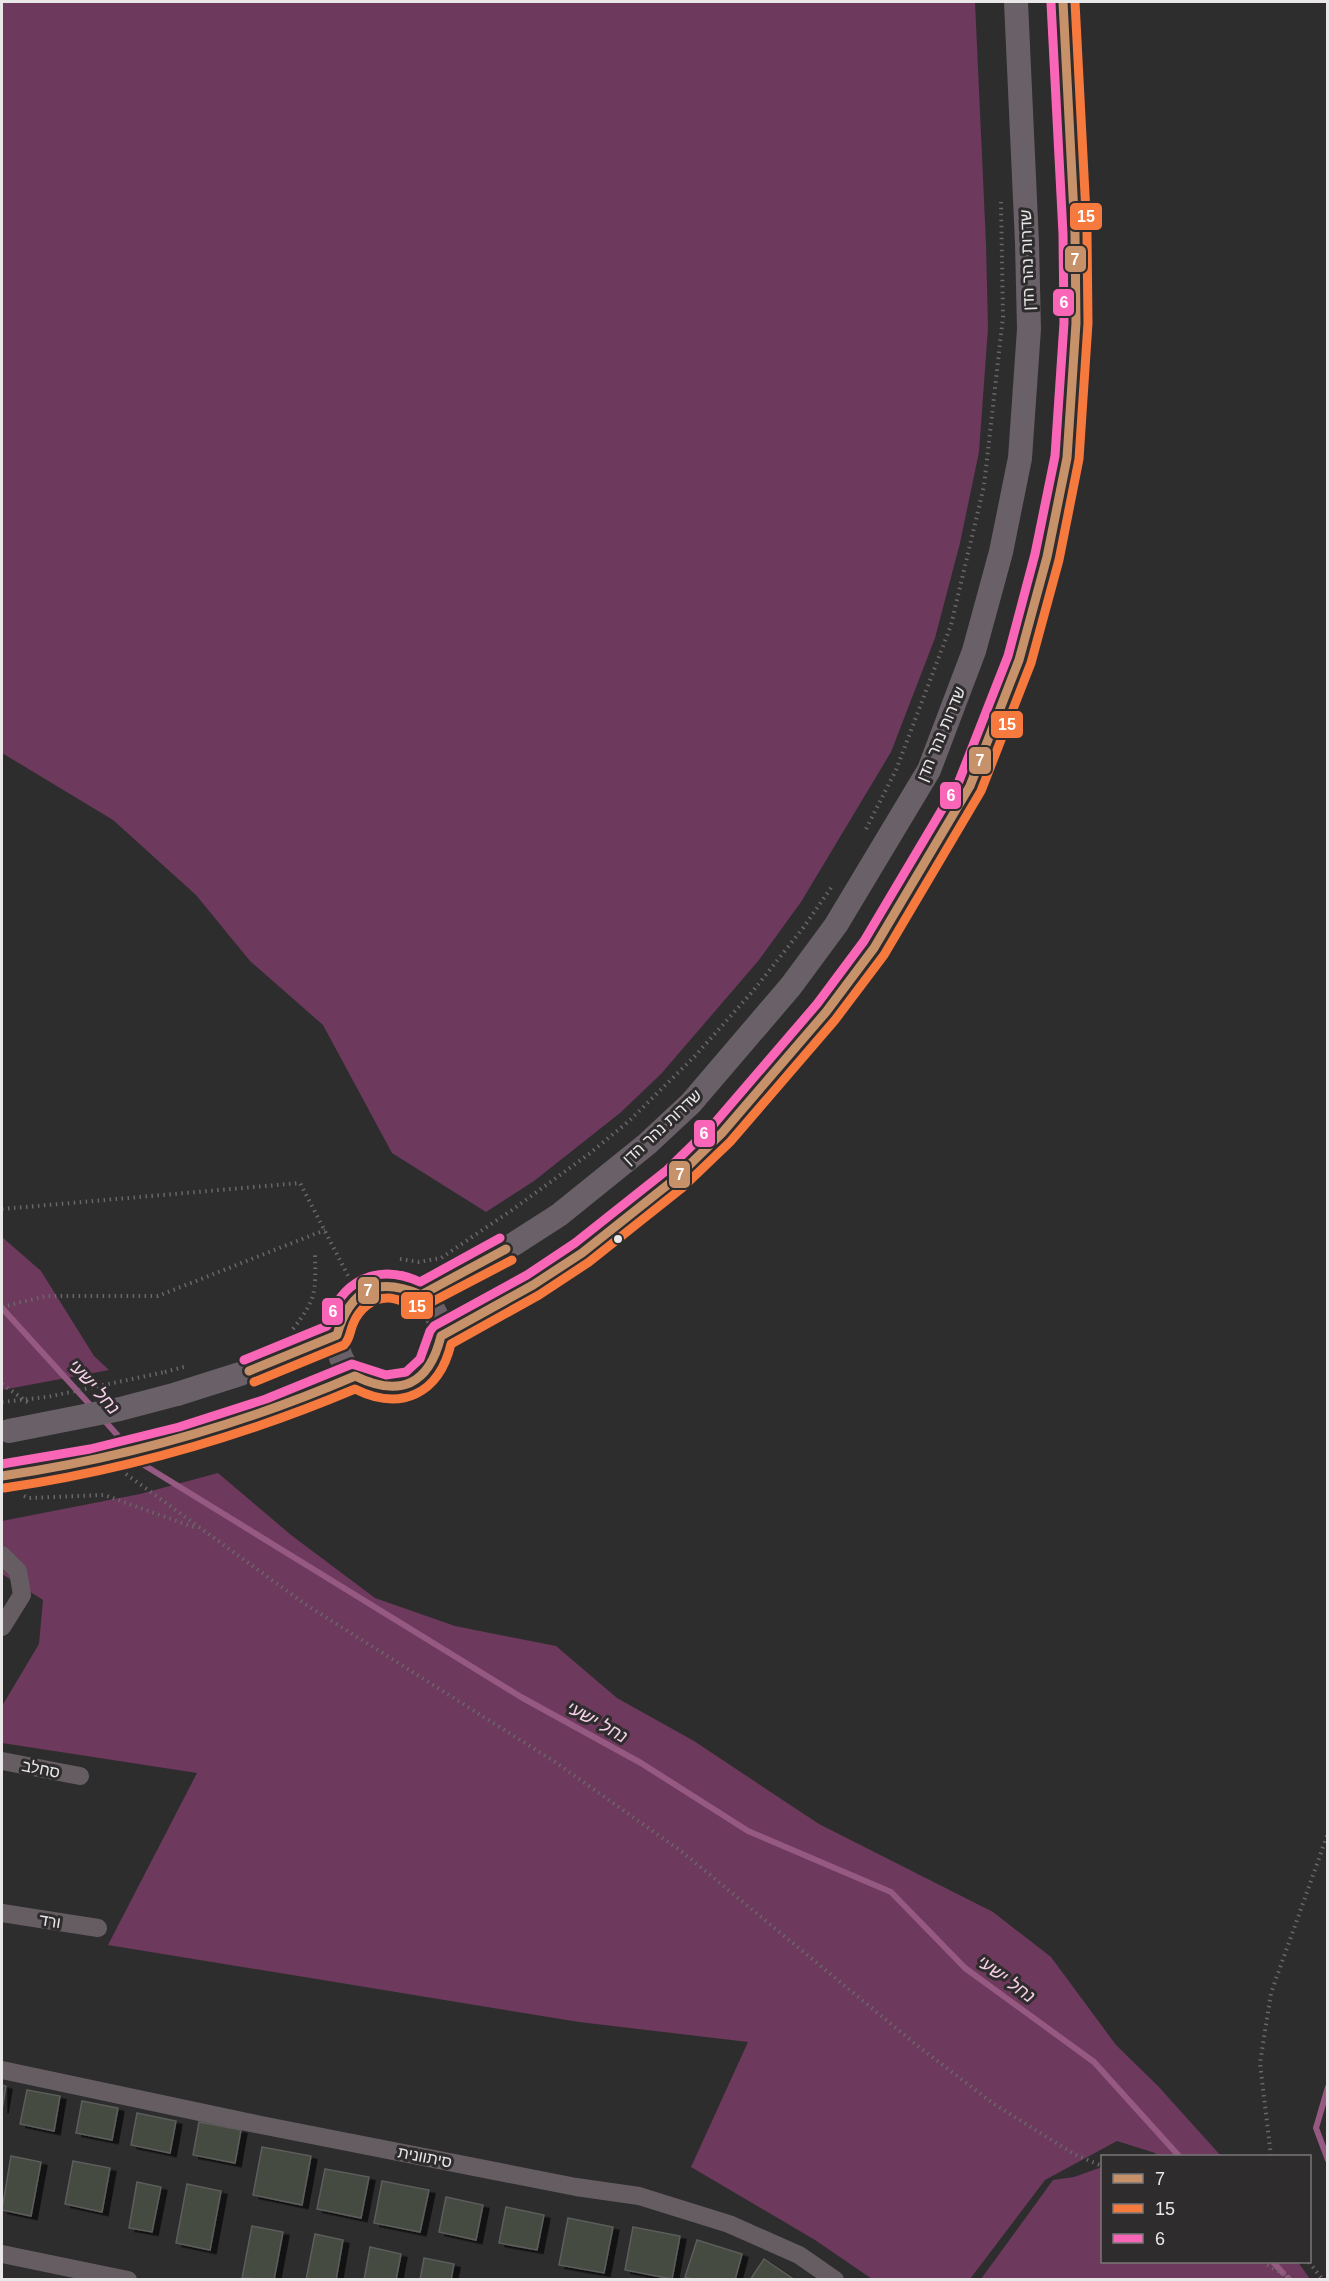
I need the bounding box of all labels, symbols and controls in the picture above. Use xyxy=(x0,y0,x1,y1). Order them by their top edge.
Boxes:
line badge: 15 xyxy=(1069,202,1103,231)
text: 15 xyxy=(1077,208,1095,225)
street label: שדרות נהר הדן xyxy=(1017,209,1037,311)
line badge: 7 xyxy=(1064,245,1087,273)
text: 7 xyxy=(1071,251,1080,268)
line badge: 6 xyxy=(1052,288,1075,317)
text: 6 xyxy=(1060,294,1069,311)
street label: שדרות נהר הדן xyxy=(913,684,969,784)
line badge: 15 xyxy=(990,710,1024,739)
text: 15 xyxy=(998,716,1016,733)
line badge: 7 xyxy=(968,746,992,775)
text: 7 xyxy=(976,752,985,769)
line badge: 6 xyxy=(939,781,962,810)
text: 6 xyxy=(947,787,956,804)
street label: שדרות נהר הדן xyxy=(619,1086,705,1168)
line badge: 6 xyxy=(693,1119,716,1148)
text: 6 xyxy=(700,1125,709,1142)
line badge: 7 xyxy=(668,1160,691,1189)
text: 7 xyxy=(676,1166,685,1183)
unlabelled marker xyxy=(612,1233,624,1245)
line badge: 7 xyxy=(357,1276,380,1305)
text: 7 xyxy=(364,1282,373,1299)
line badge: 15 xyxy=(400,1291,434,1320)
line badge: 6 xyxy=(321,1297,344,1326)
text: 15 xyxy=(408,1298,426,1315)
text: 6 xyxy=(329,1303,338,1320)
water label: נחל ישעי xyxy=(64,1356,124,1418)
water label: נחל ישעי xyxy=(563,1697,631,1747)
street label: סחלב xyxy=(20,1757,62,1781)
street label: ורד xyxy=(38,1911,62,1931)
water label: נחל ישעי xyxy=(973,1951,1039,2007)
street label: סיתוונית xyxy=(396,2143,454,2171)
legend xyxy=(1101,2155,1311,2263)
text: 7 xyxy=(1155,2169,1165,2189)
text: 15 xyxy=(1155,2199,1175,2219)
text: 6 xyxy=(1155,2229,1165,2249)

